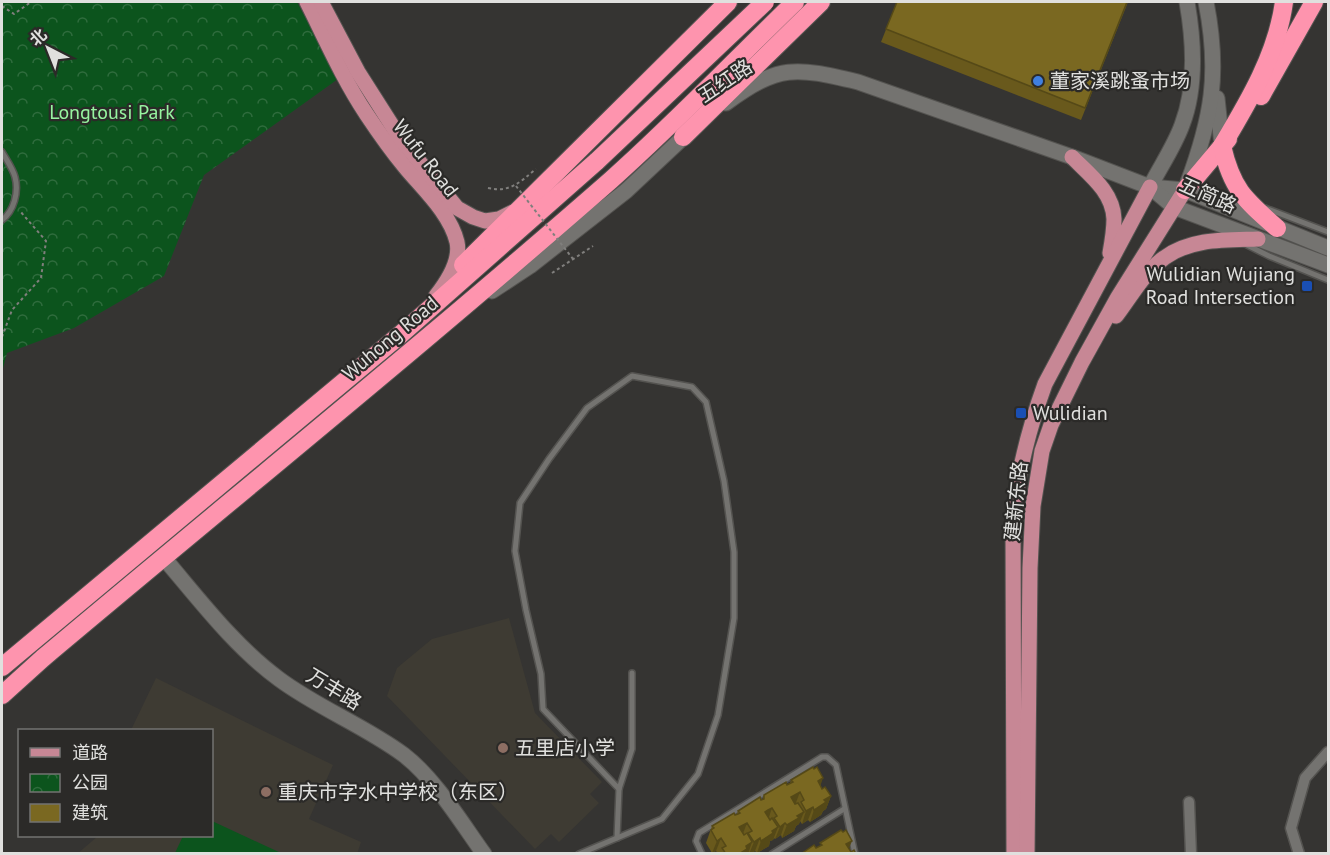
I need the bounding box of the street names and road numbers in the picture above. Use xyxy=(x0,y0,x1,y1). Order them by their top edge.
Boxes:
street label: 五红路 xyxy=(693,53,757,109)
street label: Wufu Road xyxy=(388,114,464,202)
street label: 五简路 xyxy=(1175,171,1241,219)
street label: Wuhong Road xyxy=(337,290,443,386)
street label: 建新东路 xyxy=(999,460,1033,542)
street label: 万丰路 xyxy=(302,662,366,716)

